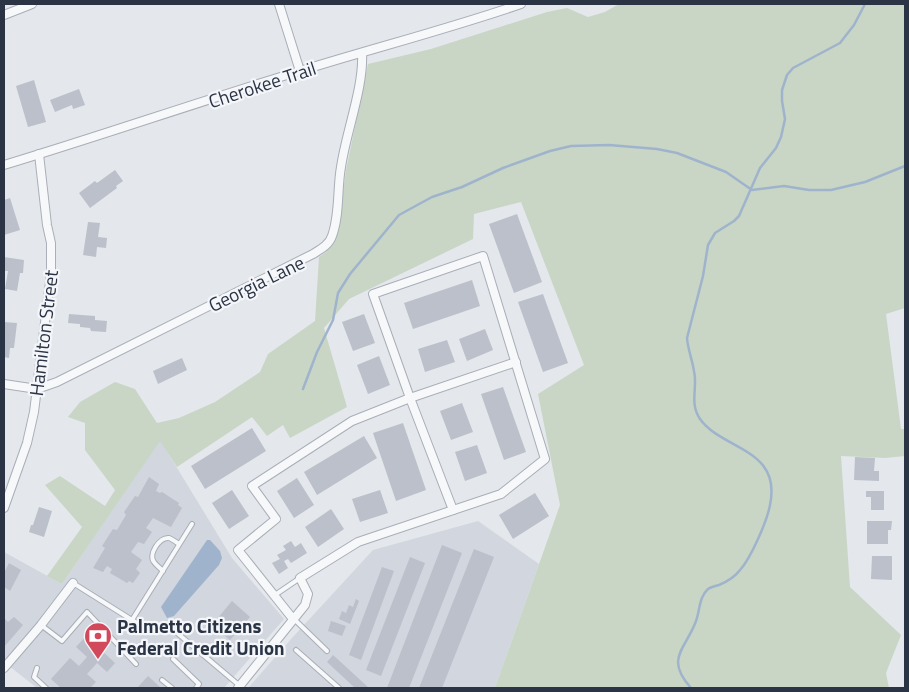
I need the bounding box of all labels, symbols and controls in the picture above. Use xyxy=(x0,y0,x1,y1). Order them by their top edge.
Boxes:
street label: Cherokee Trail xyxy=(204,53,320,115)
street label: Georgia Lane xyxy=(203,247,309,319)
street label: Hamilton Street xyxy=(21,268,65,398)
place label: Palmetto Citizens Federal Credit Union xyxy=(117,611,285,662)
bank icon: Palmetto Citizens Federal Credit Union xyxy=(83,621,113,660)

